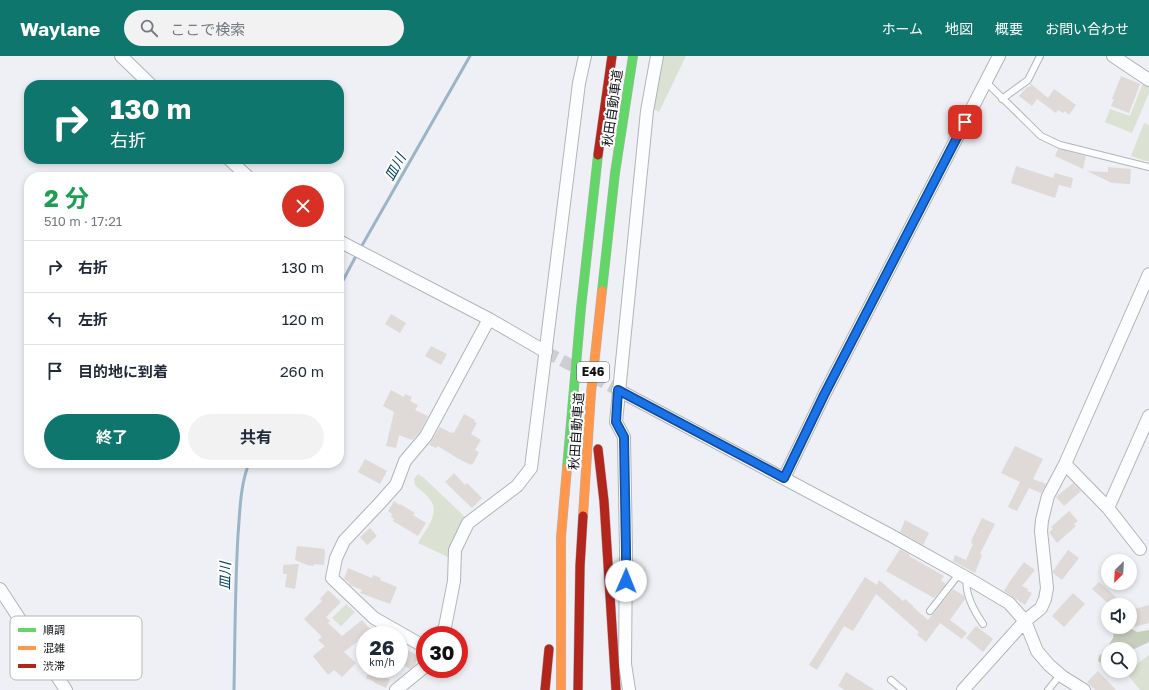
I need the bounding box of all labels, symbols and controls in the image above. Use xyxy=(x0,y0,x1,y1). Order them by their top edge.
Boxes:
search box xyxy=(124,10,404,46)
text: Waylane xyxy=(20,17,100,40)
icon: search xyxy=(138,17,160,39)
text: ここで検索 xyxy=(170,20,245,38)
text: ホーム xyxy=(881,20,923,37)
text: 地図 xyxy=(945,20,973,37)
text: 概要 xyxy=(995,20,1023,37)
text: お問い合わせ xyxy=(1045,20,1129,37)
street label: 秋田自動車道 xyxy=(599,68,625,148)
text: 130 m xyxy=(110,92,191,125)
icon: right xyxy=(44,96,96,148)
pin xyxy=(948,105,982,139)
icon: arrive xyxy=(954,111,976,133)
text: 右折 xyxy=(110,129,146,151)
water label: 皿川 xyxy=(380,149,410,183)
text: 2 分 xyxy=(44,183,89,212)
button: close xyxy=(282,185,324,227)
text: 510 m · 17:21 xyxy=(44,213,122,229)
icon: right xyxy=(44,256,66,278)
text: 右折 xyxy=(78,258,108,276)
text: 130 m xyxy=(282,258,324,276)
icon: left xyxy=(44,308,66,330)
text: 左折 xyxy=(78,310,108,328)
text: 120 m xyxy=(282,310,324,328)
icon: arrive xyxy=(44,360,66,382)
text: 目的地に到着 xyxy=(78,362,168,380)
text: 260 m xyxy=(280,362,324,380)
road number: E46 xyxy=(577,362,609,382)
street label: 秋田自動車道 xyxy=(565,392,587,470)
button: 終了 xyxy=(44,414,180,460)
button: 共有 xyxy=(188,414,324,460)
north arrow xyxy=(1101,554,1137,590)
map controls xyxy=(1101,554,1137,678)
water label: 皿川 xyxy=(216,560,233,590)
position arrow xyxy=(605,560,647,602)
button: sound xyxy=(1101,598,1137,634)
legend xyxy=(10,616,142,680)
text: 順調 xyxy=(43,623,65,636)
speed limit sign: 30 xyxy=(416,626,468,678)
text: 26 xyxy=(370,635,394,659)
text: 混雑 xyxy=(43,641,65,654)
button: search xyxy=(1101,642,1137,678)
text: km/h xyxy=(369,656,395,668)
text: 渋滞 xyxy=(43,659,65,672)

